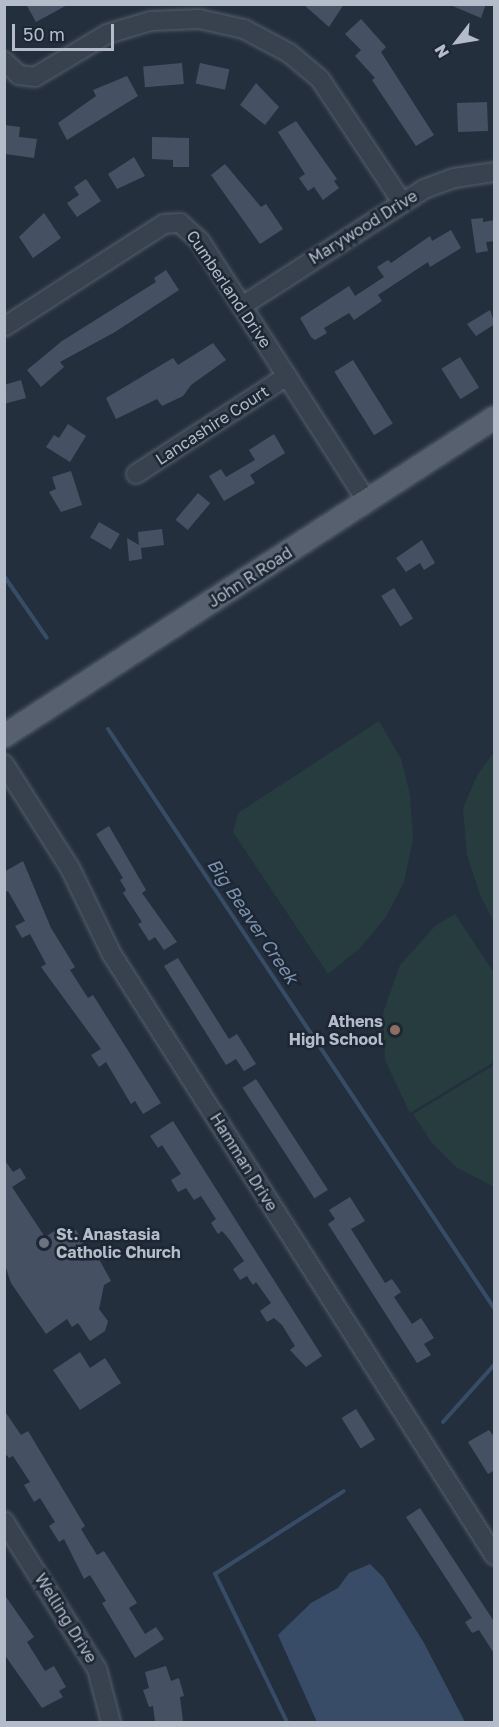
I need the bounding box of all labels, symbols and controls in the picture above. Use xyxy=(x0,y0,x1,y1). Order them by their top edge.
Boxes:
scale bar xyxy=(15,12,117,50)
north arrow xyxy=(427,12,487,72)
text: 50 m xyxy=(23,23,65,45)
text: N xyxy=(430,41,453,62)
street label: Marywood Drive xyxy=(305,186,421,268)
street label: Cumberland Drive xyxy=(183,227,275,351)
street label: Lancashire Court xyxy=(152,381,272,469)
street label: John R Road xyxy=(204,543,296,611)
water label: Big Beaver Creek xyxy=(203,854,303,988)
place label: Athens High School xyxy=(289,1011,383,1049)
marker: Athens High School xyxy=(388,1023,402,1037)
street label: Hamman Drive xyxy=(206,1109,282,1215)
place label: St. Anastasia Catholic Church xyxy=(56,1224,181,1262)
marker: St. Anastasia Catholic Church xyxy=(37,1236,51,1250)
street label: Welling Drive xyxy=(31,1570,101,1666)

